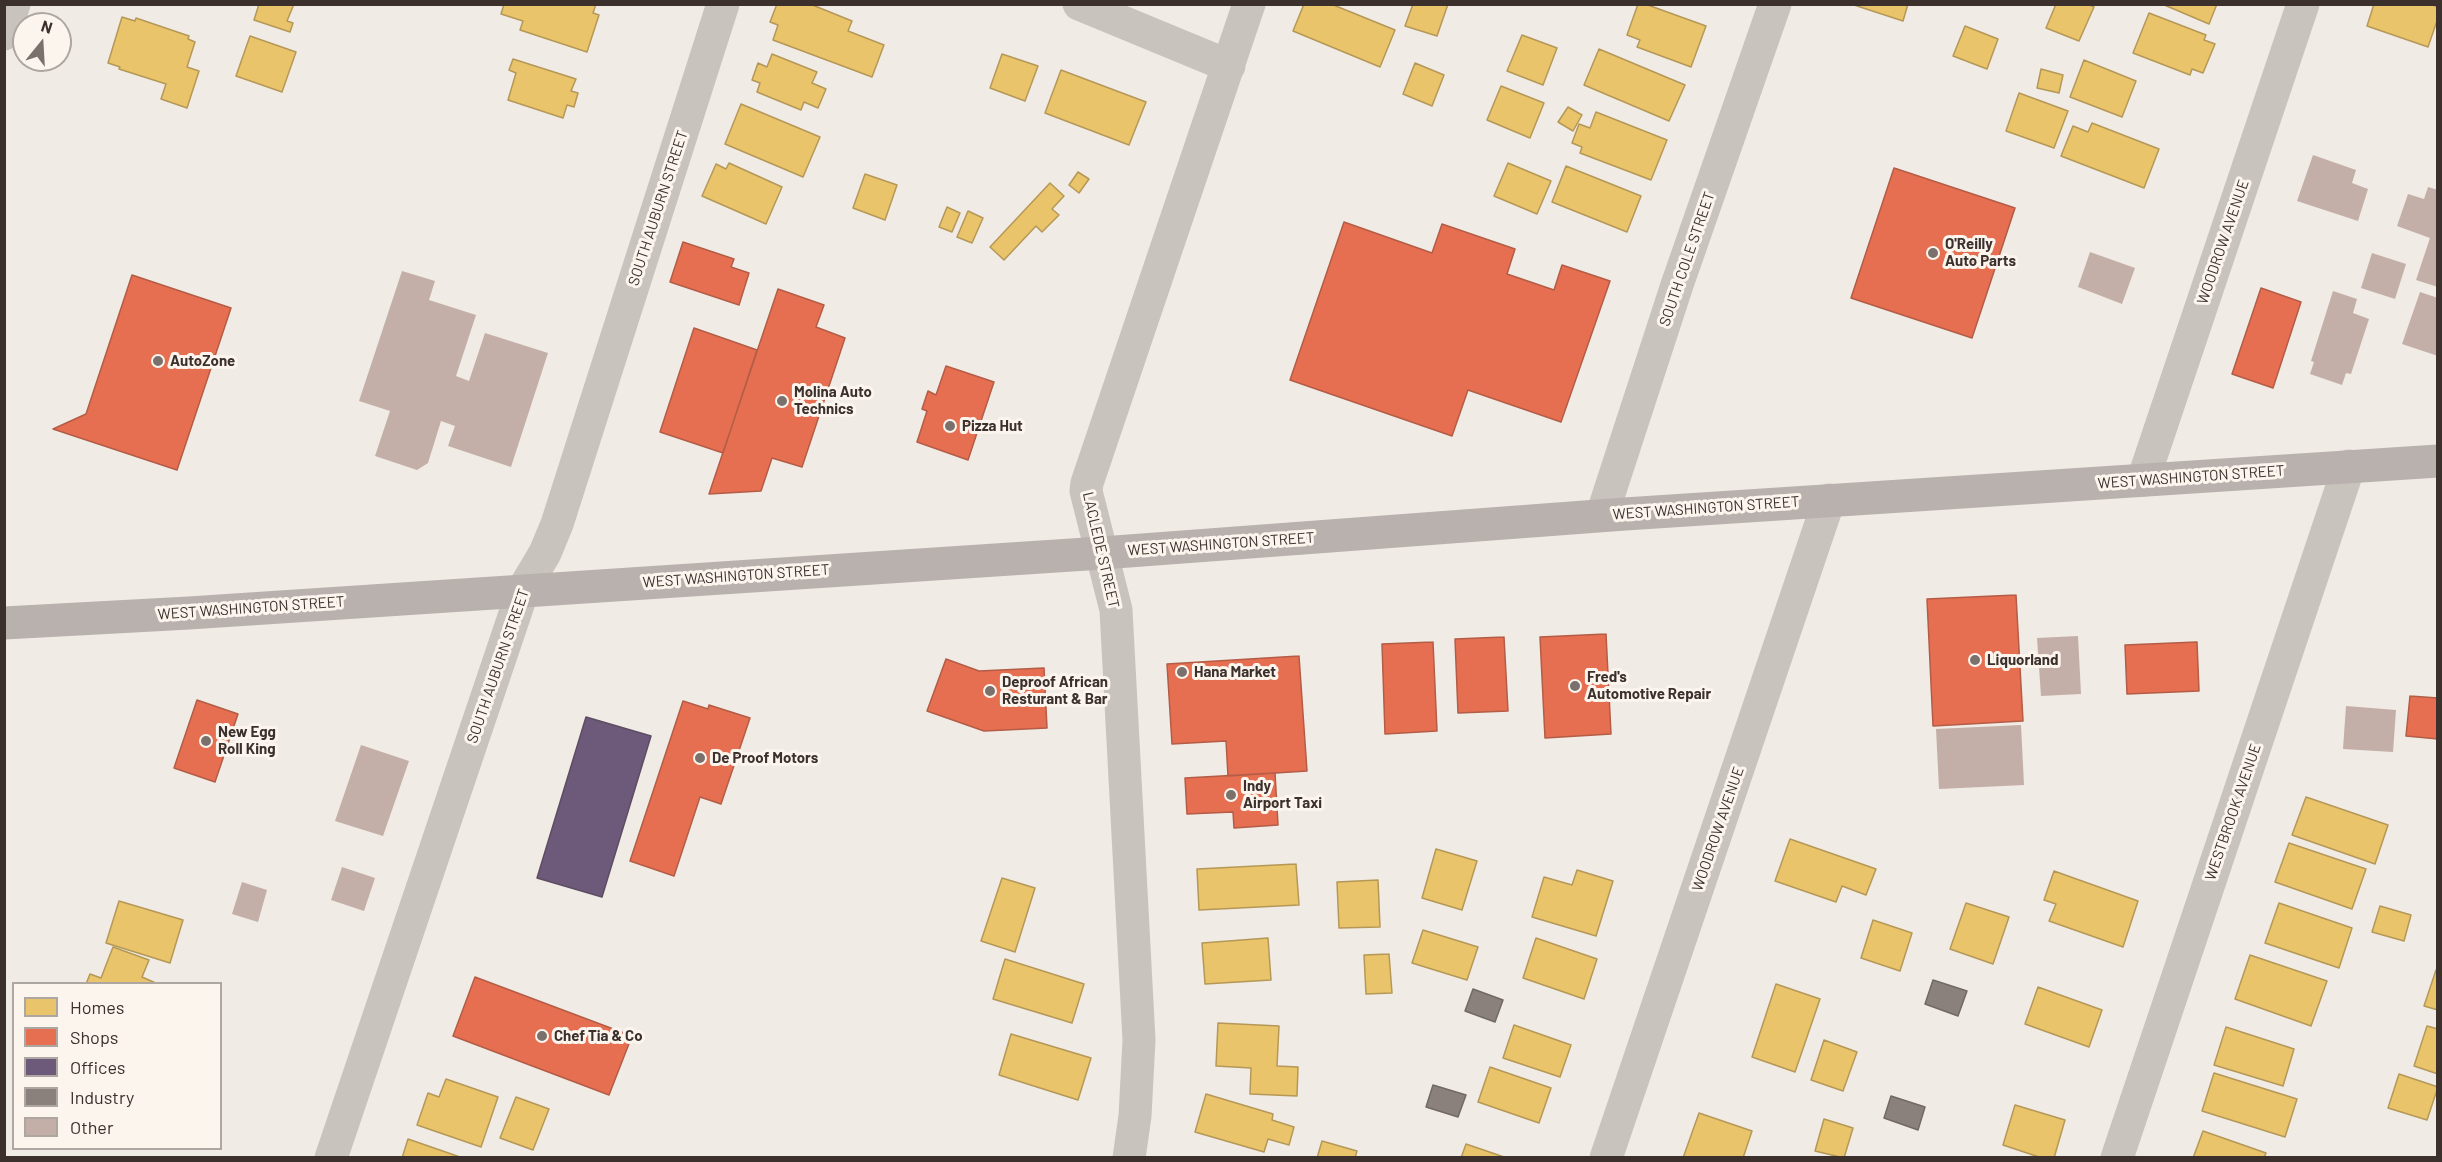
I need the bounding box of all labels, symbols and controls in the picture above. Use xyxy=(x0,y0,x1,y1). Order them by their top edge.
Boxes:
north arrow xyxy=(12,12,72,72)
text: N xyxy=(39,16,55,37)
street label: SOUTH AUBURN STREET xyxy=(624,128,692,288)
street label: WOODROW AVENUE xyxy=(2193,177,2253,307)
street label: SOUTH COLE STREET xyxy=(1656,189,1718,329)
place label: O'Reilly Auto Parts xyxy=(1945,235,2016,270)
marker: O'Reilly Auto Parts xyxy=(1926,246,1940,260)
place label: AutoZone xyxy=(170,352,235,370)
marker: AutoZone xyxy=(151,354,165,368)
place label: Molina Auto Technics xyxy=(794,383,872,418)
marker: Molina Auto Technics xyxy=(775,394,789,408)
place label: Pizza Hut xyxy=(962,417,1023,435)
marker: Pizza Hut xyxy=(943,419,957,433)
street label: WEST WASHINGTON STREET xyxy=(2097,461,2285,493)
street label: LACLEDE STREET xyxy=(1079,490,1123,610)
street label: WEST WASHINGTON STREET xyxy=(1612,492,1800,524)
street label: WEST WASHINGTON STREET xyxy=(1127,528,1315,560)
street label: WEST WASHINGTON STREET xyxy=(642,560,830,592)
street label: SOUTH AUBURN STREET xyxy=(463,586,533,746)
street label: WEST WASHINGTON STREET xyxy=(157,592,345,624)
place label: Liquorland xyxy=(1987,651,2058,669)
marker: Liquorland xyxy=(1968,653,1982,667)
place label: Hana Market xyxy=(1194,663,1276,681)
marker: Hana Market xyxy=(1175,665,1189,679)
place label: Fred's Automotive Repair xyxy=(1587,668,1711,703)
place label: Deproof African Resturant & Bar xyxy=(1002,673,1108,708)
marker: Fred's Automotive Repair xyxy=(1568,679,1582,693)
marker: Deproof African Resturant & Bar xyxy=(983,684,997,698)
place label: New Egg Roll King xyxy=(218,723,276,758)
marker: New Egg Roll King xyxy=(199,734,213,748)
street label: WESTBROOK AVENUE xyxy=(2201,741,2265,883)
place label: De Proof Motors xyxy=(712,749,818,767)
marker: De Proof Motors xyxy=(693,751,707,765)
street label: WOODROW AVENUE xyxy=(1688,764,1748,894)
place label: Indy Airport Taxi xyxy=(1243,777,1322,812)
marker: Indy Airport Taxi xyxy=(1224,788,1238,802)
legend xyxy=(12,982,222,1150)
text: Homes xyxy=(70,996,124,1018)
text: Shops xyxy=(70,1026,119,1048)
place label: Chef Tia & Co xyxy=(554,1027,643,1045)
marker: Chef Tia & Co xyxy=(535,1029,549,1043)
text: Offices xyxy=(70,1056,126,1078)
text: Industry xyxy=(70,1086,134,1108)
text: Other xyxy=(70,1116,113,1138)

